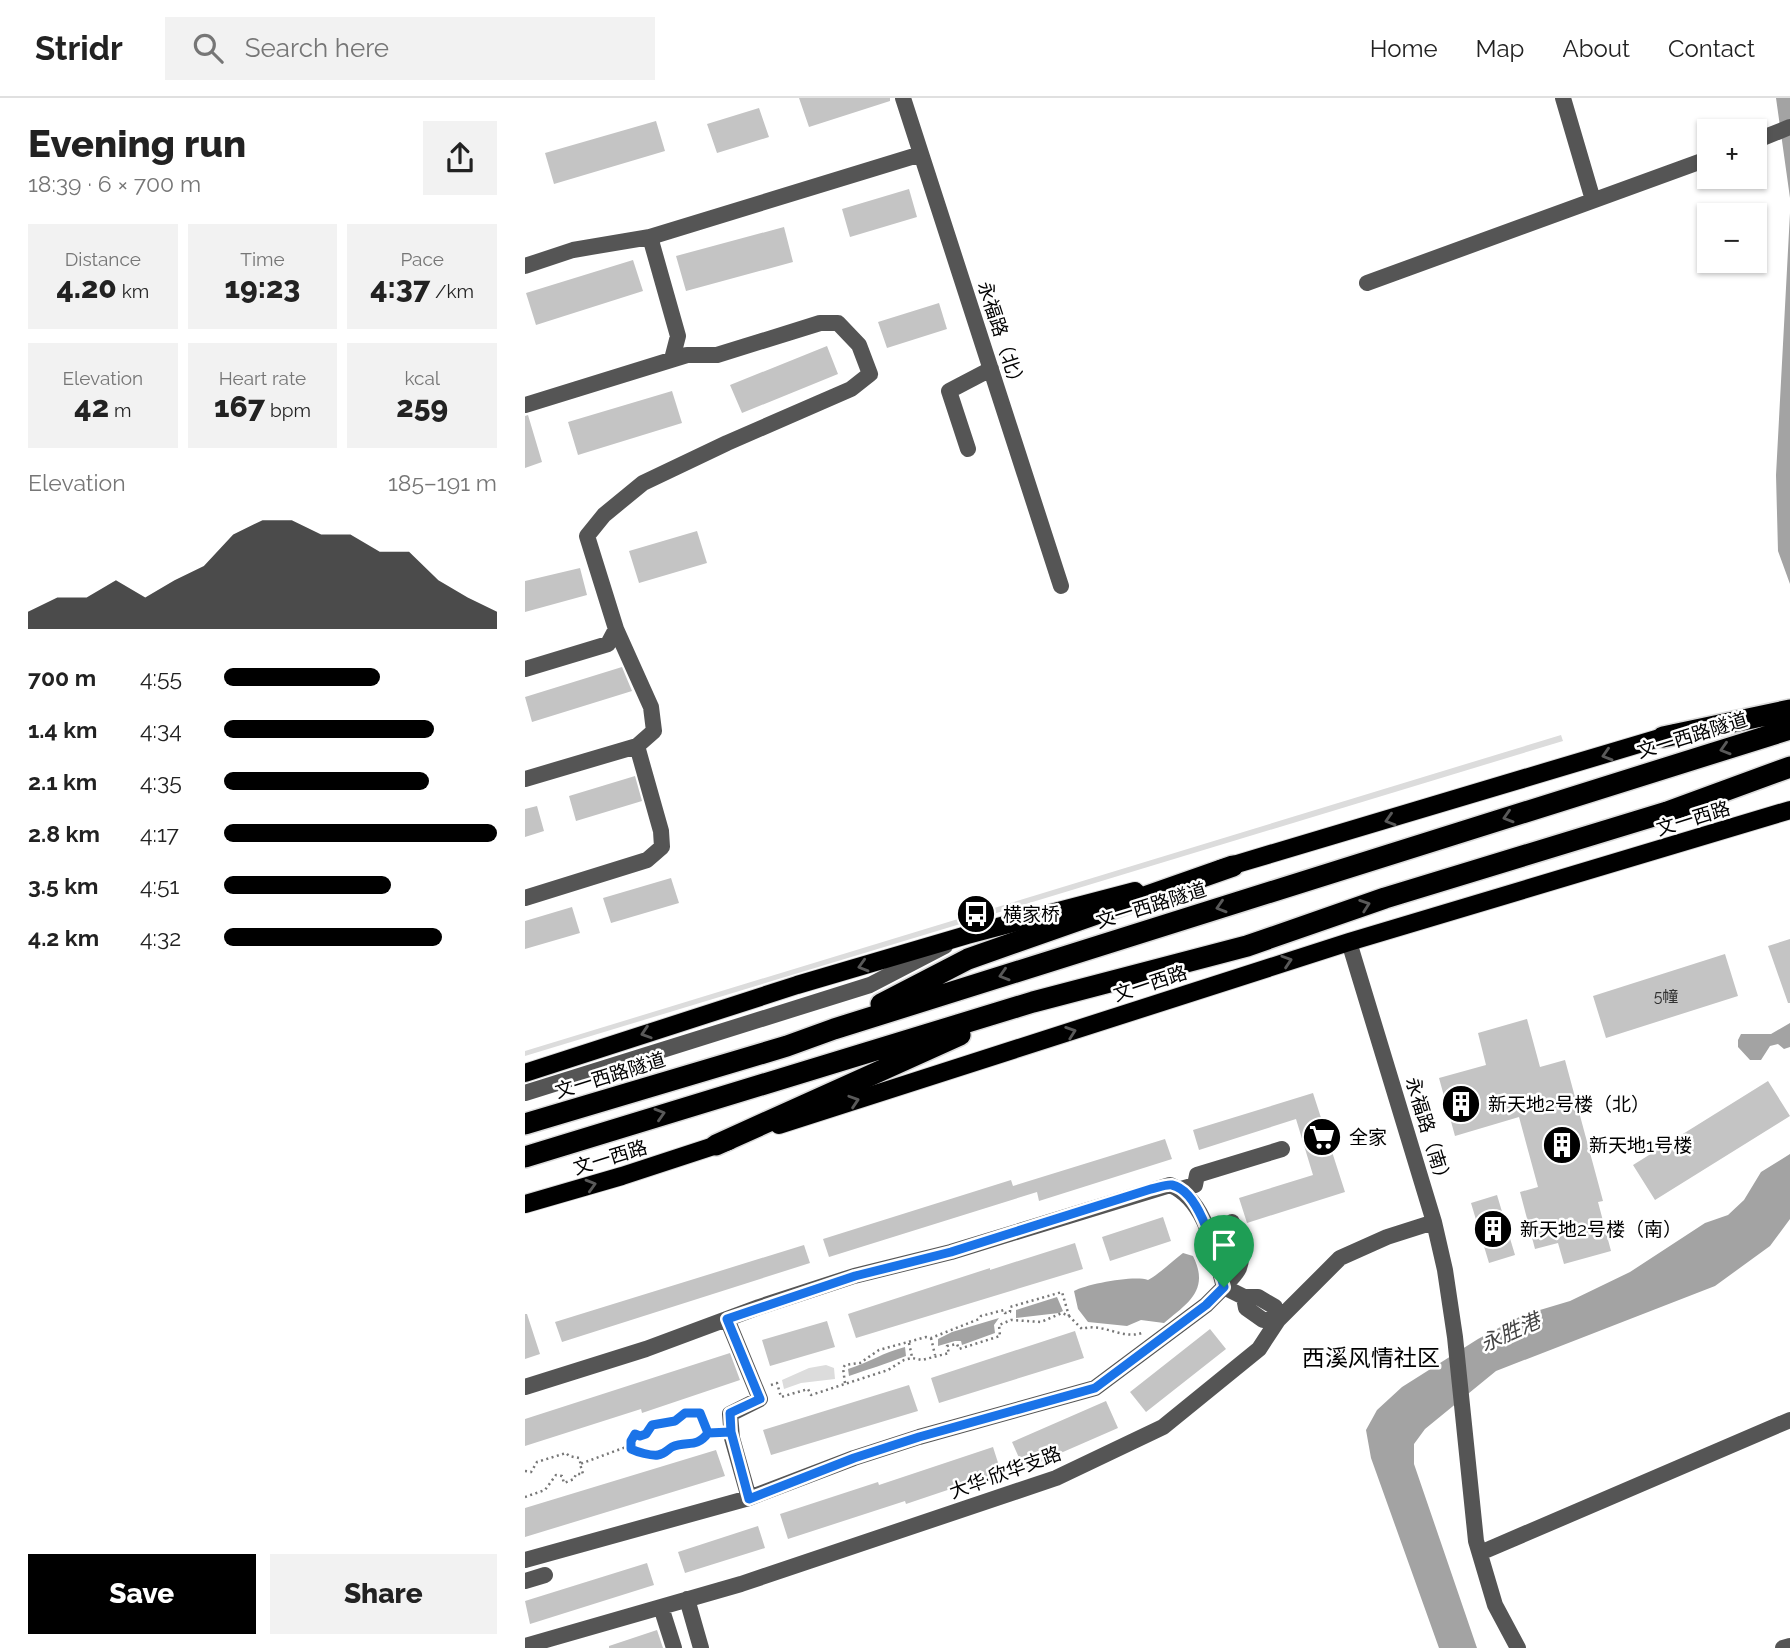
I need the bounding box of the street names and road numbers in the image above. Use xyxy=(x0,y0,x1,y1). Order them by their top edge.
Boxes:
street label: 永福路（北） xyxy=(974,278,1030,394)
street label: 文一西路隧道 xyxy=(1634,708,1750,762)
street label: 文一西路 xyxy=(1653,796,1733,840)
street label: 文一西路隧道 xyxy=(1093,878,1209,932)
street label: 文一西路 xyxy=(1110,961,1190,1005)
street label: 文一西路隧道 xyxy=(552,1048,668,1102)
street label: 永福路（南） xyxy=(1402,1074,1456,1190)
street label: 文一西路 xyxy=(570,1135,650,1179)
street label: 大华·欣华支路 xyxy=(946,1442,1064,1502)

